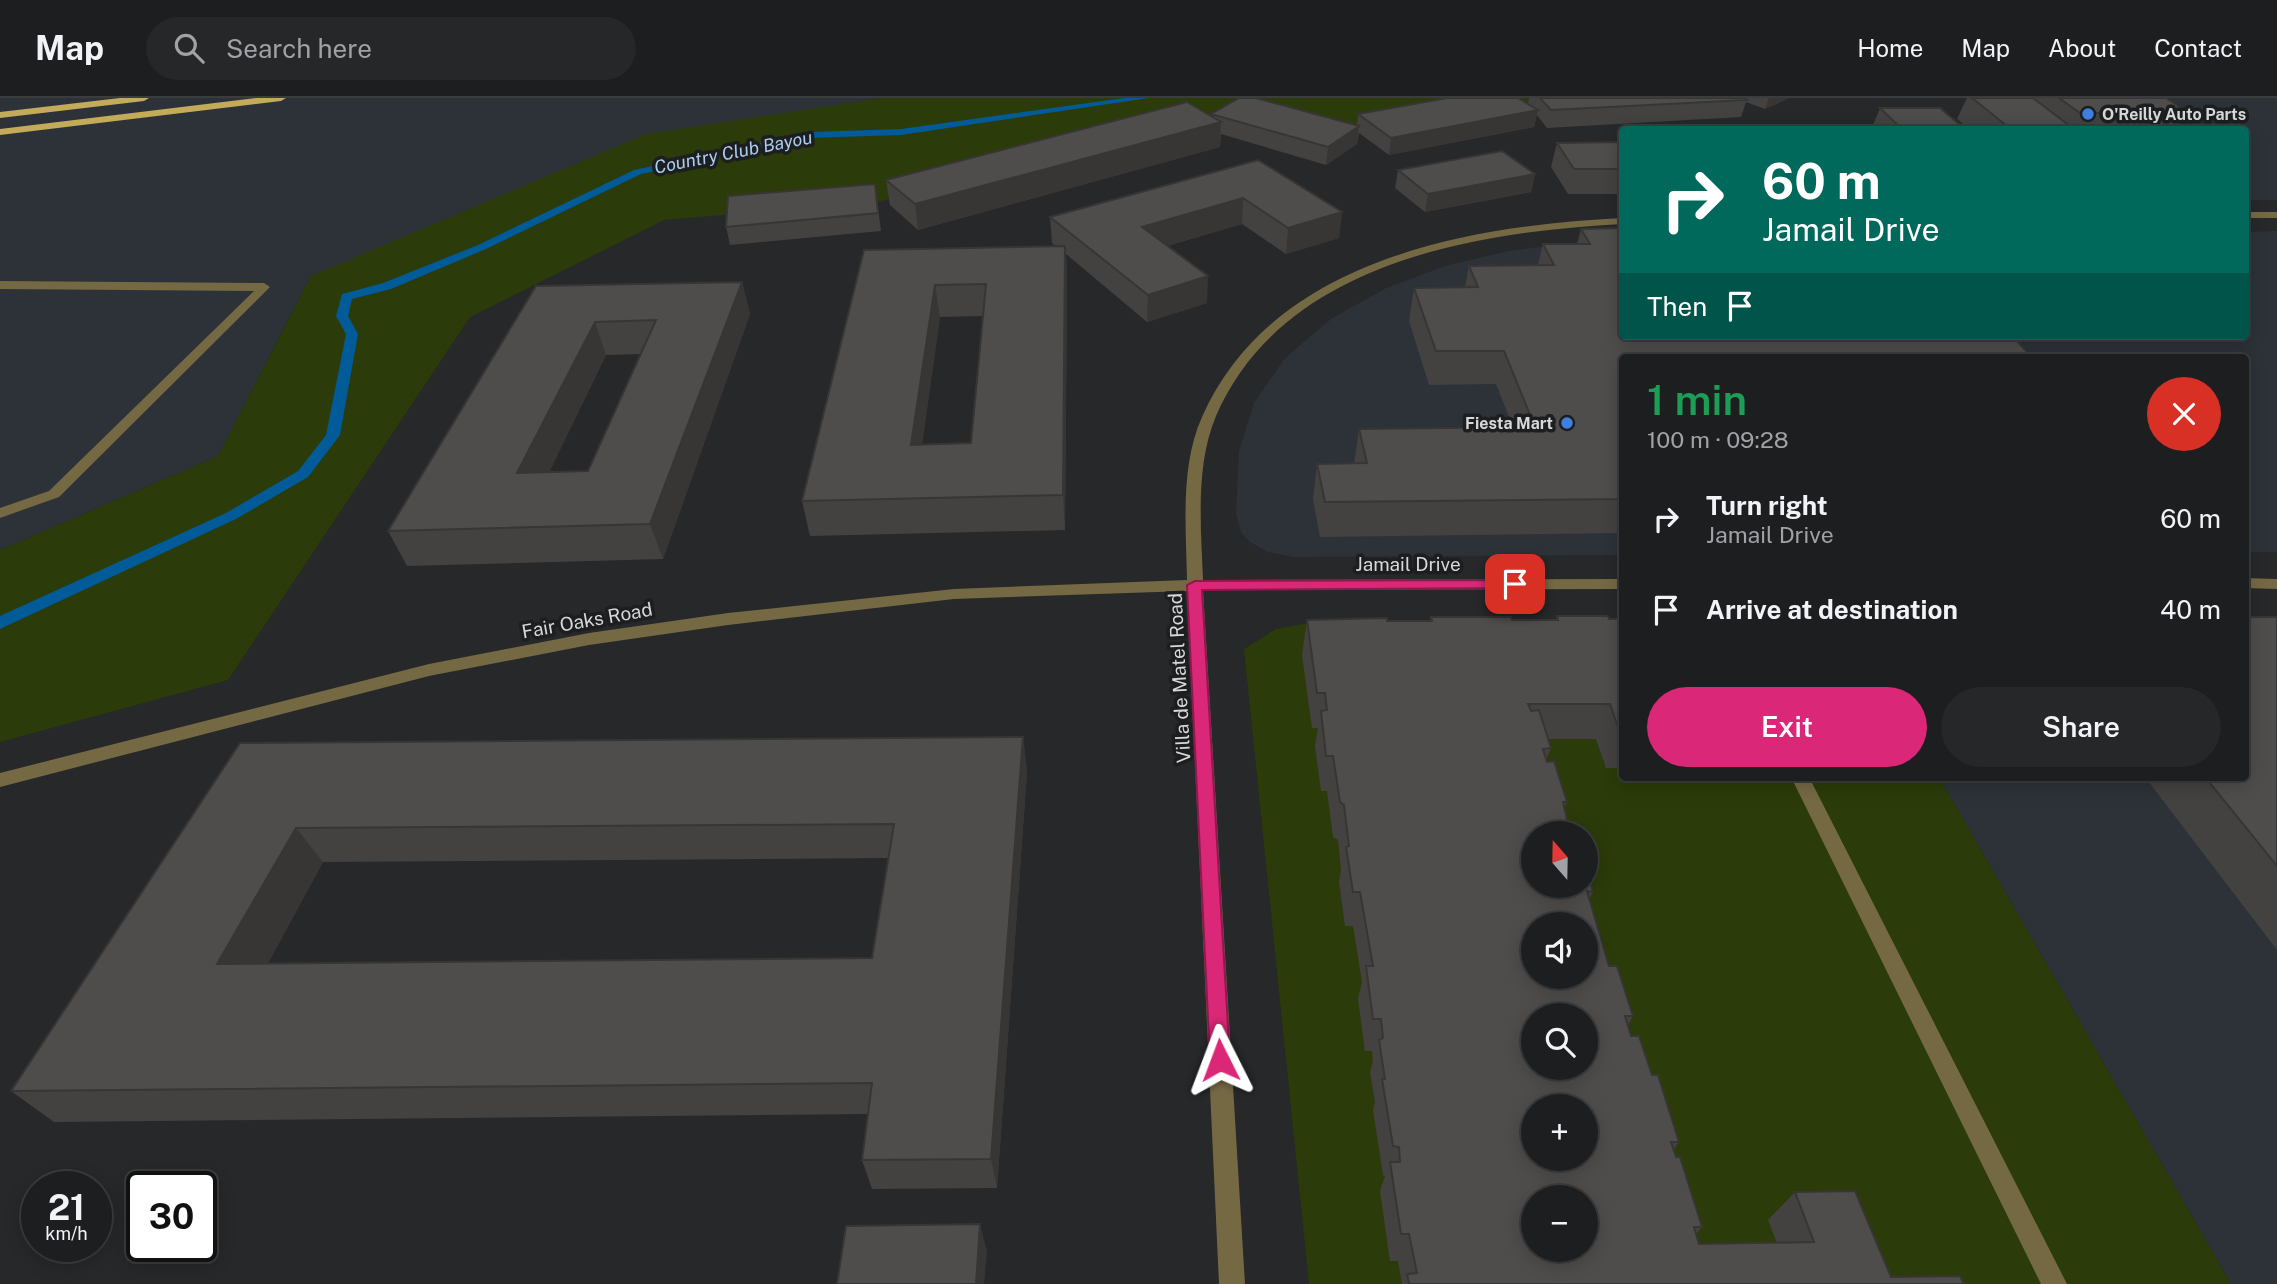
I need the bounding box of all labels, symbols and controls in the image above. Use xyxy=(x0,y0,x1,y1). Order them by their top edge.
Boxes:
search box xyxy=(146,17,636,80)
text: Map xyxy=(35,29,104,67)
icon: search xyxy=(170,29,208,67)
text: Search here xyxy=(226,33,372,64)
text: Home xyxy=(1857,34,1923,62)
text: Map xyxy=(1961,34,2010,62)
text: About xyxy=(2048,34,2116,62)
text: Contact xyxy=(2154,34,2242,62)
place label: O'Reilly Auto Parts xyxy=(2102,105,2246,124)
marker: O'Reilly Auto Parts xyxy=(2080,106,2096,122)
water label: Country Club Bayou xyxy=(652,126,814,178)
text: 60 m xyxy=(1762,152,1881,210)
icon: right xyxy=(1647,154,1738,245)
text: Jamail Drive xyxy=(1762,211,1940,248)
icon: arrive xyxy=(1721,287,1759,325)
text: Then xyxy=(1647,291,1707,322)
text: 1 min xyxy=(1647,375,1747,424)
button: close xyxy=(2147,377,2221,451)
place label: Fiesta Mart xyxy=(1465,414,1553,433)
marker: Fiesta Mart xyxy=(1559,415,1575,431)
text: 100 m · 09:28 xyxy=(1647,426,1789,453)
text: Turn right xyxy=(1706,490,1828,521)
icon: right xyxy=(1647,500,1685,538)
text: 60 m xyxy=(2160,503,2221,534)
text: Jamail Drive xyxy=(1706,521,1834,548)
street label: Jamail Drive xyxy=(1355,553,1461,575)
pin xyxy=(1485,554,1545,614)
icon: arrive xyxy=(1496,565,1534,603)
icon: arrive xyxy=(1647,591,1685,629)
street label: Villa de Matel Road xyxy=(1164,592,1194,764)
text: Arrive at destination xyxy=(1706,594,1958,625)
text: 40 m xyxy=(2160,594,2221,625)
street label: Fair Oaks Road xyxy=(520,598,654,642)
button: Exit xyxy=(1647,687,1927,767)
button: Share xyxy=(1941,687,2221,767)
north arrow xyxy=(1521,821,1598,898)
map controls xyxy=(1521,821,1598,1262)
button: sound xyxy=(1521,912,1598,989)
button: search xyxy=(1521,1003,1598,1080)
position arrow xyxy=(1183,1023,1257,1097)
button: + xyxy=(1521,1094,1598,1171)
speed limit sign: 30 xyxy=(126,1171,217,1262)
button: − xyxy=(1521,1185,1598,1262)
text: 21 xyxy=(48,1187,85,1228)
text: km/h xyxy=(45,1223,88,1244)

